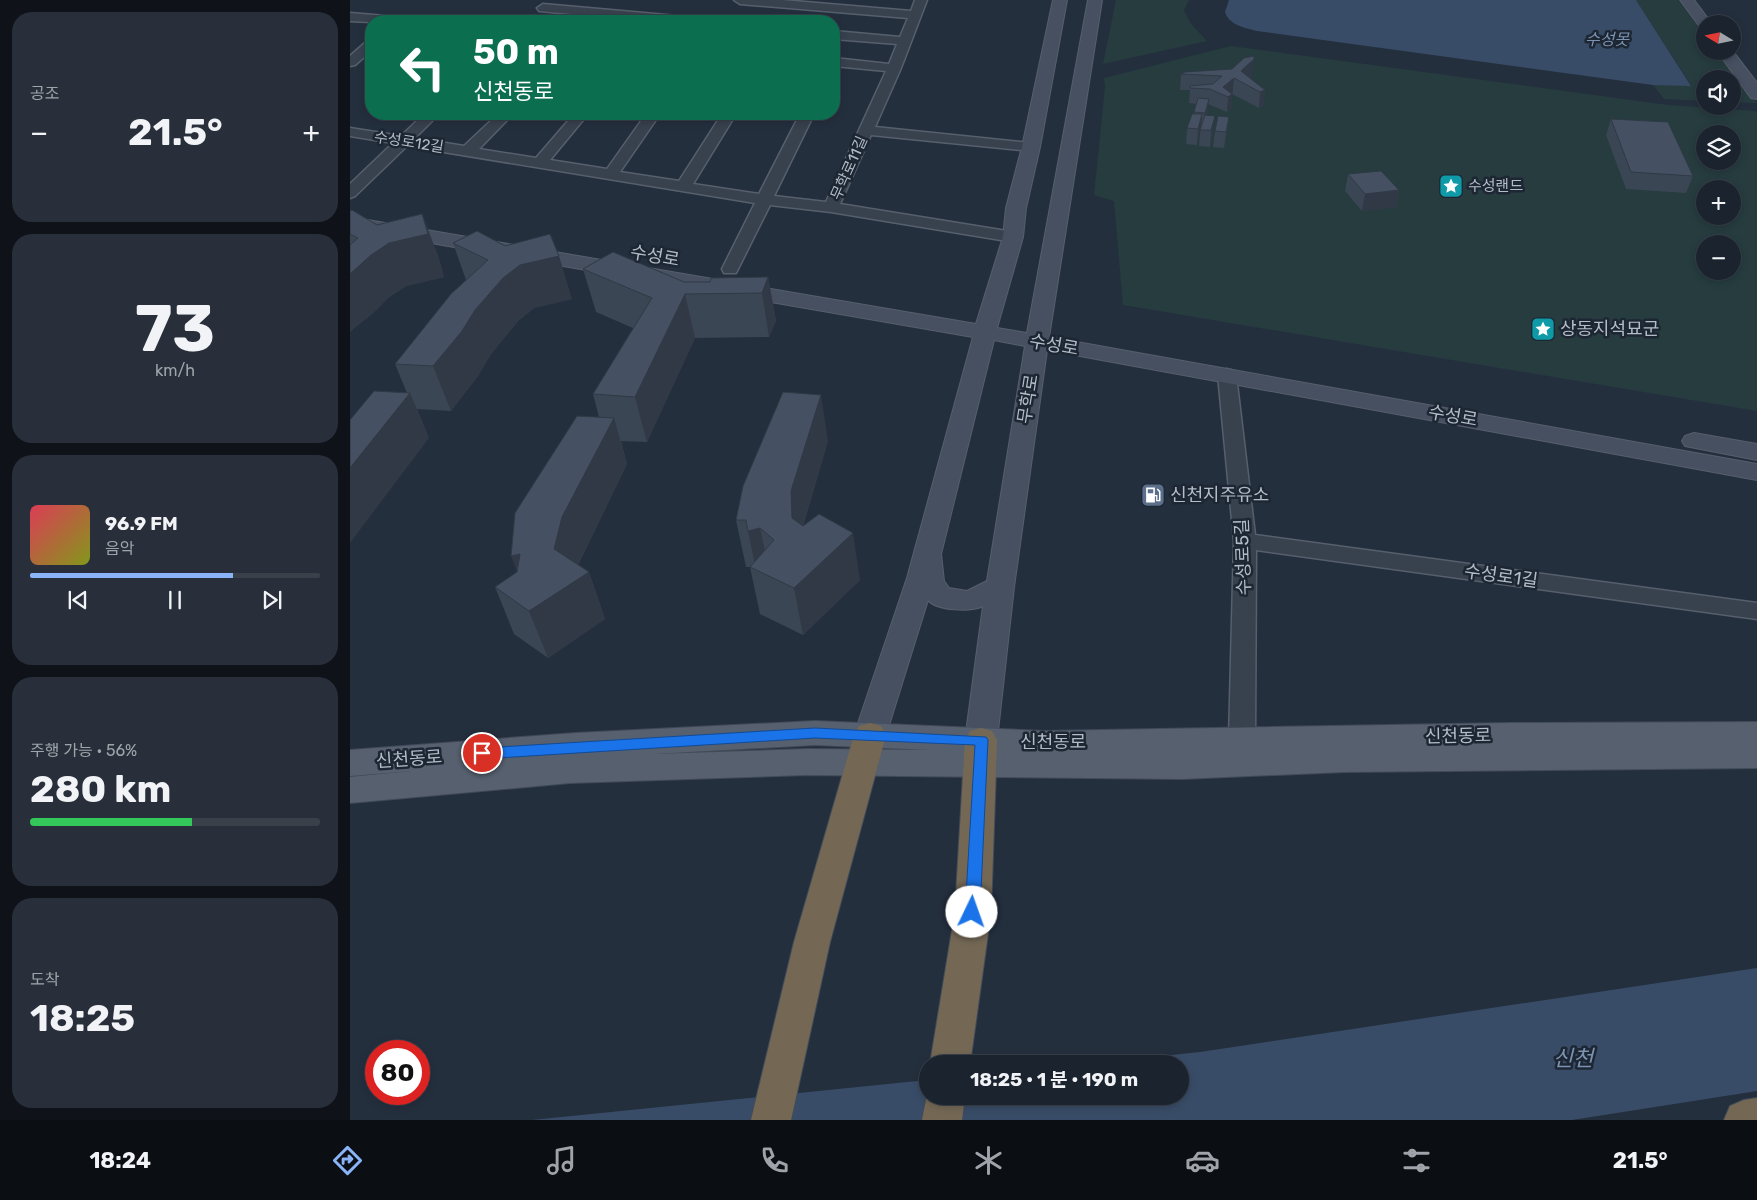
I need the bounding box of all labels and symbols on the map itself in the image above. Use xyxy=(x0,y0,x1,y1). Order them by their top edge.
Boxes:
north arrow xyxy=(1696,15,1741,60)
water label: 수성못 xyxy=(1585,30,1630,49)
street label: 수성로12길 xyxy=(373,128,445,156)
street label: 무학로11길 xyxy=(827,133,871,203)
place icon: 수성랜드 xyxy=(1438,173,1464,199)
place label: 수성랜드 xyxy=(1468,177,1523,195)
street label: 수성로 xyxy=(629,241,681,271)
place icon: 상동지석묘군 xyxy=(1530,316,1556,342)
place label: 상동지석묘군 xyxy=(1560,318,1659,340)
street label: 수성로 xyxy=(1028,330,1080,360)
street label: 무학로 xyxy=(1013,373,1043,425)
street label: 수성로 xyxy=(1427,401,1479,431)
fuel station icon: 신천지주유소 xyxy=(1140,482,1166,508)
place label: 신천지주유소 xyxy=(1170,484,1269,506)
street label: 수성로5길 xyxy=(1231,518,1255,596)
street label: 수성로1길 xyxy=(1463,560,1539,592)
street label: 신천동로 xyxy=(1425,724,1491,748)
street label: 신천동로 xyxy=(1020,731,1086,753)
pin xyxy=(461,732,503,774)
street label: 신천동로 xyxy=(375,746,443,772)
position arrow xyxy=(945,885,997,937)
speed limit sign: 80 xyxy=(365,1040,430,1105)
water label: 신천 xyxy=(1553,1045,1596,1072)

